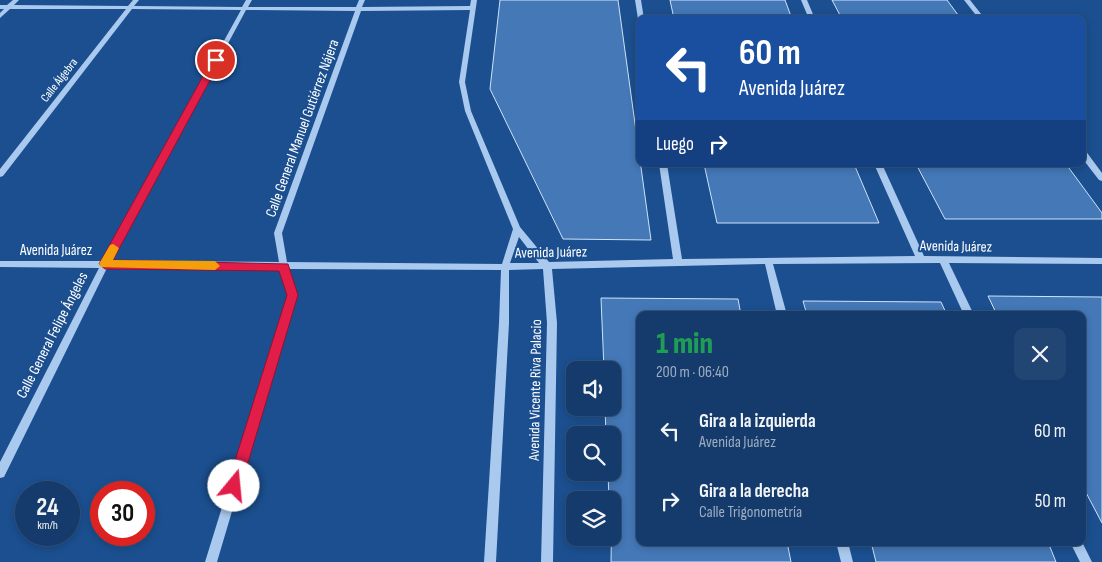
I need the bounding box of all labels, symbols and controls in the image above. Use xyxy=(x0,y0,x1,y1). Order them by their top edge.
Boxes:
text: 60 m xyxy=(739,32,801,75)
icon: left xyxy=(656,35,721,100)
street label: Calle General Manuel Gutiérrez Nájera xyxy=(261,37,344,220)
pin xyxy=(195,39,237,81)
icon: arrive xyxy=(202,46,230,74)
street label: Calle Álgebra xyxy=(38,55,81,105)
text: Avenida Juárez xyxy=(739,75,845,102)
icon: right xyxy=(704,130,732,158)
text: Luego xyxy=(656,133,694,156)
street label: Avenida Juárez xyxy=(919,236,993,257)
street label: Avenida Juárez xyxy=(19,241,93,260)
street label: Avenida Juárez xyxy=(514,242,588,263)
street label: Calle General Felipe Ángeles xyxy=(12,269,92,402)
street label: Avenida Vicente Riva Palacio xyxy=(525,319,546,462)
text: 1 min xyxy=(656,326,713,362)
button: close xyxy=(1014,328,1066,380)
map controls xyxy=(566,361,621,546)
button: sound xyxy=(566,361,621,416)
text: 200 m · 06:40 xyxy=(656,363,729,382)
text: Gira a la izquierda xyxy=(699,410,816,433)
icon: left xyxy=(656,417,684,445)
text: 60 m xyxy=(1034,420,1066,443)
button: search xyxy=(566,426,621,481)
text: Avenida Juárez xyxy=(699,433,776,452)
position arrow xyxy=(207,459,259,511)
text: Gira a la derecha xyxy=(699,480,809,503)
speed limit sign: 30 xyxy=(90,481,155,546)
icon: right xyxy=(656,487,684,515)
text: 50 m xyxy=(1035,490,1066,513)
button: layers xyxy=(566,491,621,546)
text: 24 xyxy=(36,492,59,523)
text: Calle Trigonometría xyxy=(699,503,802,522)
text: km/h xyxy=(37,518,58,533)

